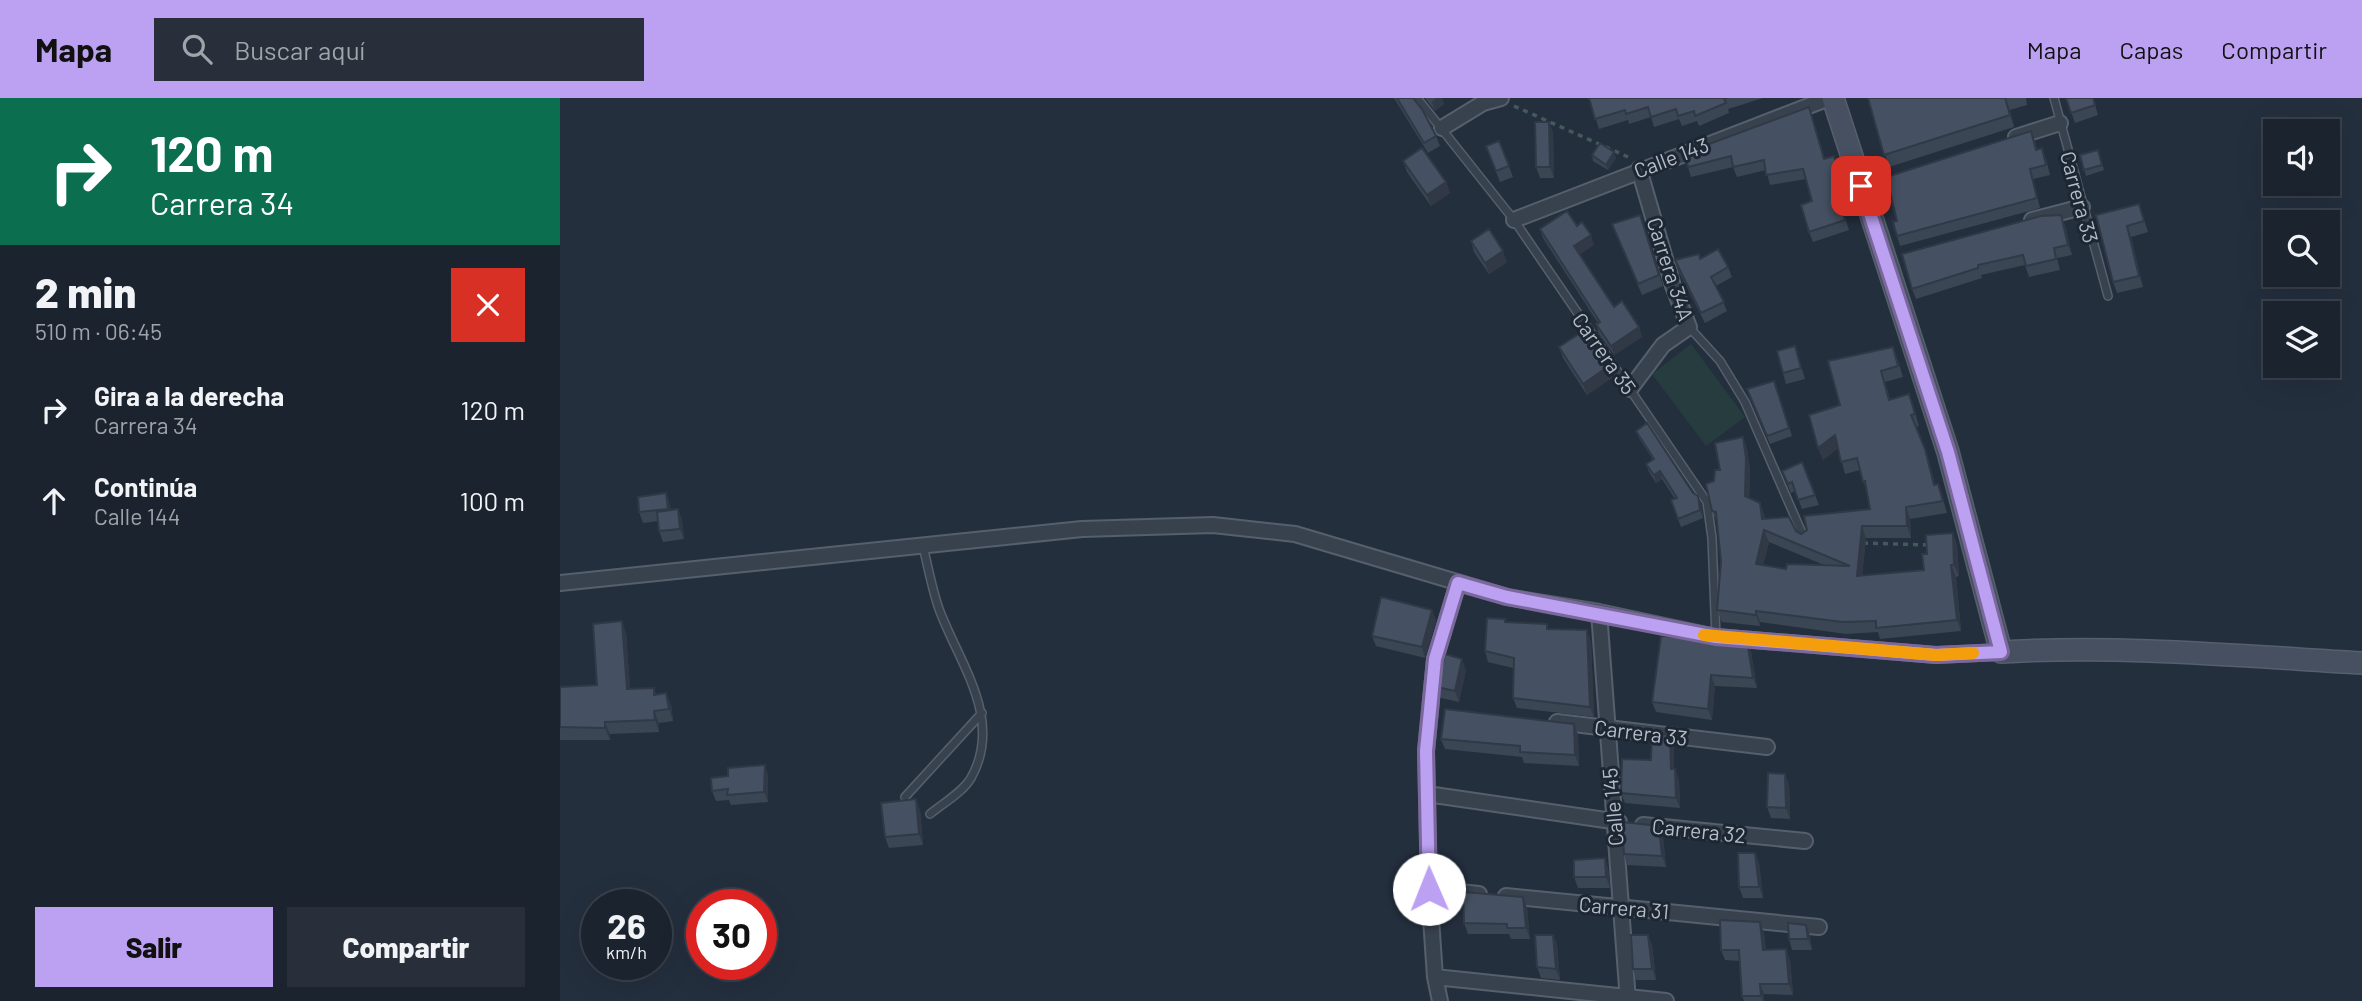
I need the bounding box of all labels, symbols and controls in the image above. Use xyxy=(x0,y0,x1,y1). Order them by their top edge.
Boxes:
search box xyxy=(154,18,644,81)
text: Mapa xyxy=(35,29,112,69)
icon: search xyxy=(178,30,216,68)
text: Buscar aquí xyxy=(234,34,365,65)
text: Mapa xyxy=(2027,35,2082,64)
text: Capas xyxy=(2120,35,2183,64)
text: Compartir xyxy=(2221,35,2327,64)
map controls xyxy=(2263,119,2340,378)
button: sound xyxy=(2263,119,2340,196)
text: 120 m xyxy=(150,123,273,182)
icon: right xyxy=(35,126,126,217)
street label: Calle 143 xyxy=(1630,131,1712,183)
street label: Carrera 33 xyxy=(2056,148,2104,246)
pin xyxy=(1831,156,1891,216)
icon: arrive xyxy=(1842,167,1880,205)
text: Carrera 34 xyxy=(150,183,294,221)
button: search xyxy=(2263,210,2340,287)
street label: Carrera 34A xyxy=(1643,214,1700,324)
text: 2 min xyxy=(35,266,136,316)
button: close xyxy=(451,268,525,342)
button: layers xyxy=(2263,301,2340,378)
street label: Carrera 35 xyxy=(1568,307,1642,399)
text: 510 m · 06:45 xyxy=(35,317,162,345)
text: Gira a la derecha xyxy=(94,380,284,411)
icon: right xyxy=(35,391,73,429)
text: 120 m xyxy=(461,394,525,425)
text: Carrera 34 xyxy=(94,411,198,439)
text: Continúa xyxy=(94,471,197,502)
icon: ahead xyxy=(35,482,73,520)
text: 100 m xyxy=(460,485,525,516)
text: Calle 144 xyxy=(94,502,180,530)
street label: Carrera 33 xyxy=(1593,714,1689,750)
street label: Calle 145 xyxy=(1596,767,1628,847)
street label: Carrera 32 xyxy=(1651,813,1747,847)
position arrow xyxy=(1392,852,1466,926)
speed limit sign: 30 xyxy=(686,889,777,980)
street label: Carrera 31 xyxy=(1578,891,1670,923)
text: 26 xyxy=(607,904,646,946)
button: Salir xyxy=(35,907,273,987)
button: Compartir xyxy=(287,907,525,987)
text: km/h xyxy=(606,941,647,963)

